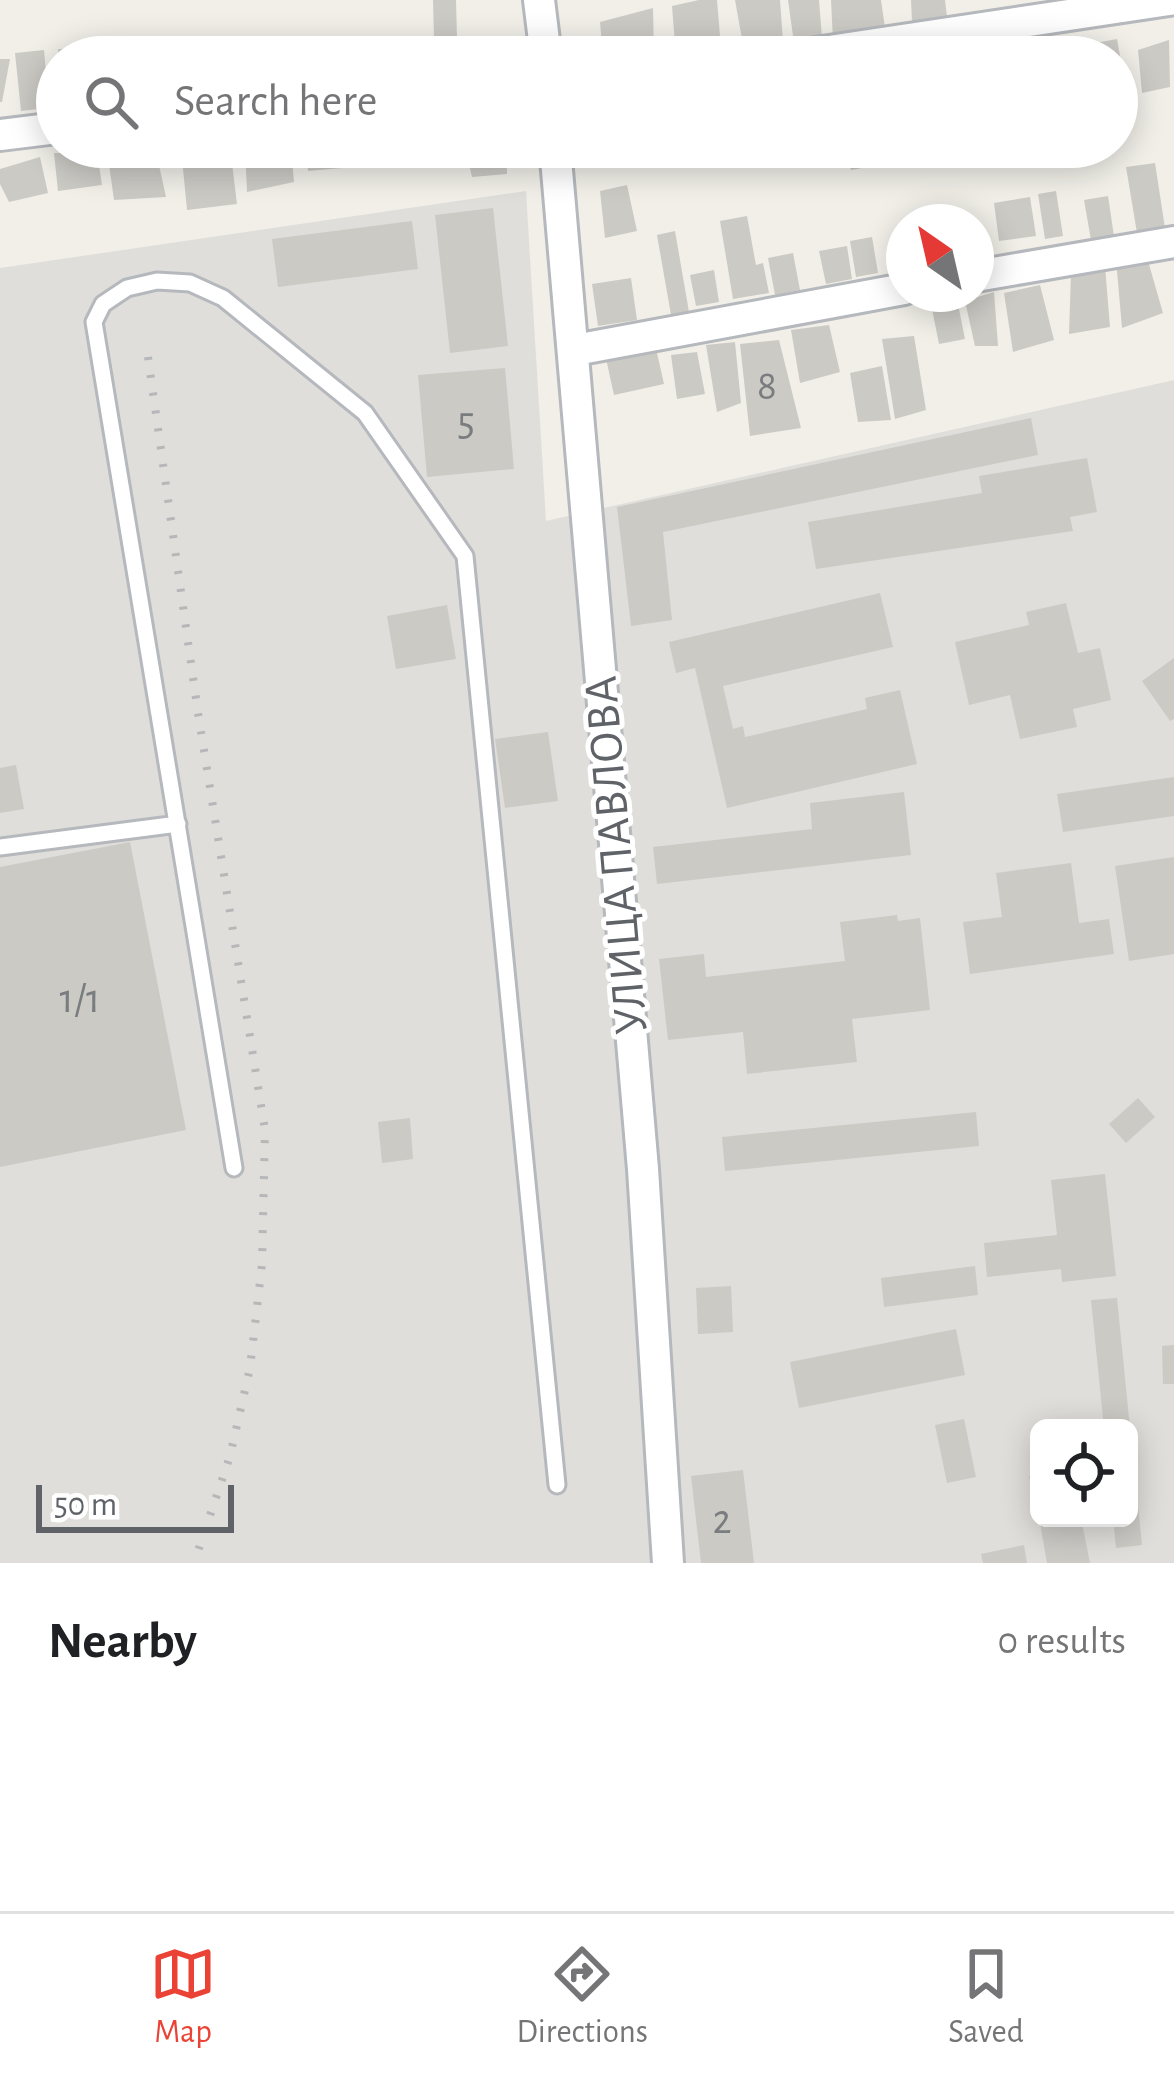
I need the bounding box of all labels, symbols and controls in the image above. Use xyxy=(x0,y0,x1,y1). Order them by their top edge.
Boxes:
search box xyxy=(36,36,1138,168)
icon: search xyxy=(78,69,144,135)
text: Search here xyxy=(174,79,377,124)
north arrow xyxy=(886,204,994,312)
house number: 8 xyxy=(757,365,777,407)
house number: 5 xyxy=(457,401,475,443)
street label: УЛИЦА ПАВЛОВА xyxy=(577,674,657,1036)
house number: 1/1 xyxy=(60,978,100,1020)
map controls xyxy=(1030,1419,1138,1527)
button: locate xyxy=(1030,1419,1138,1527)
scale bar xyxy=(36,1479,234,1532)
text: 50 m xyxy=(54,1489,117,1522)
house number: 2 xyxy=(712,1499,732,1541)
text: Nearby xyxy=(48,1616,197,1667)
text: 0 results xyxy=(998,1622,1126,1661)
tab: Map xyxy=(150,1941,216,2053)
tab: Directions xyxy=(516,1941,648,2053)
tab: Saved xyxy=(948,1941,1024,2053)

